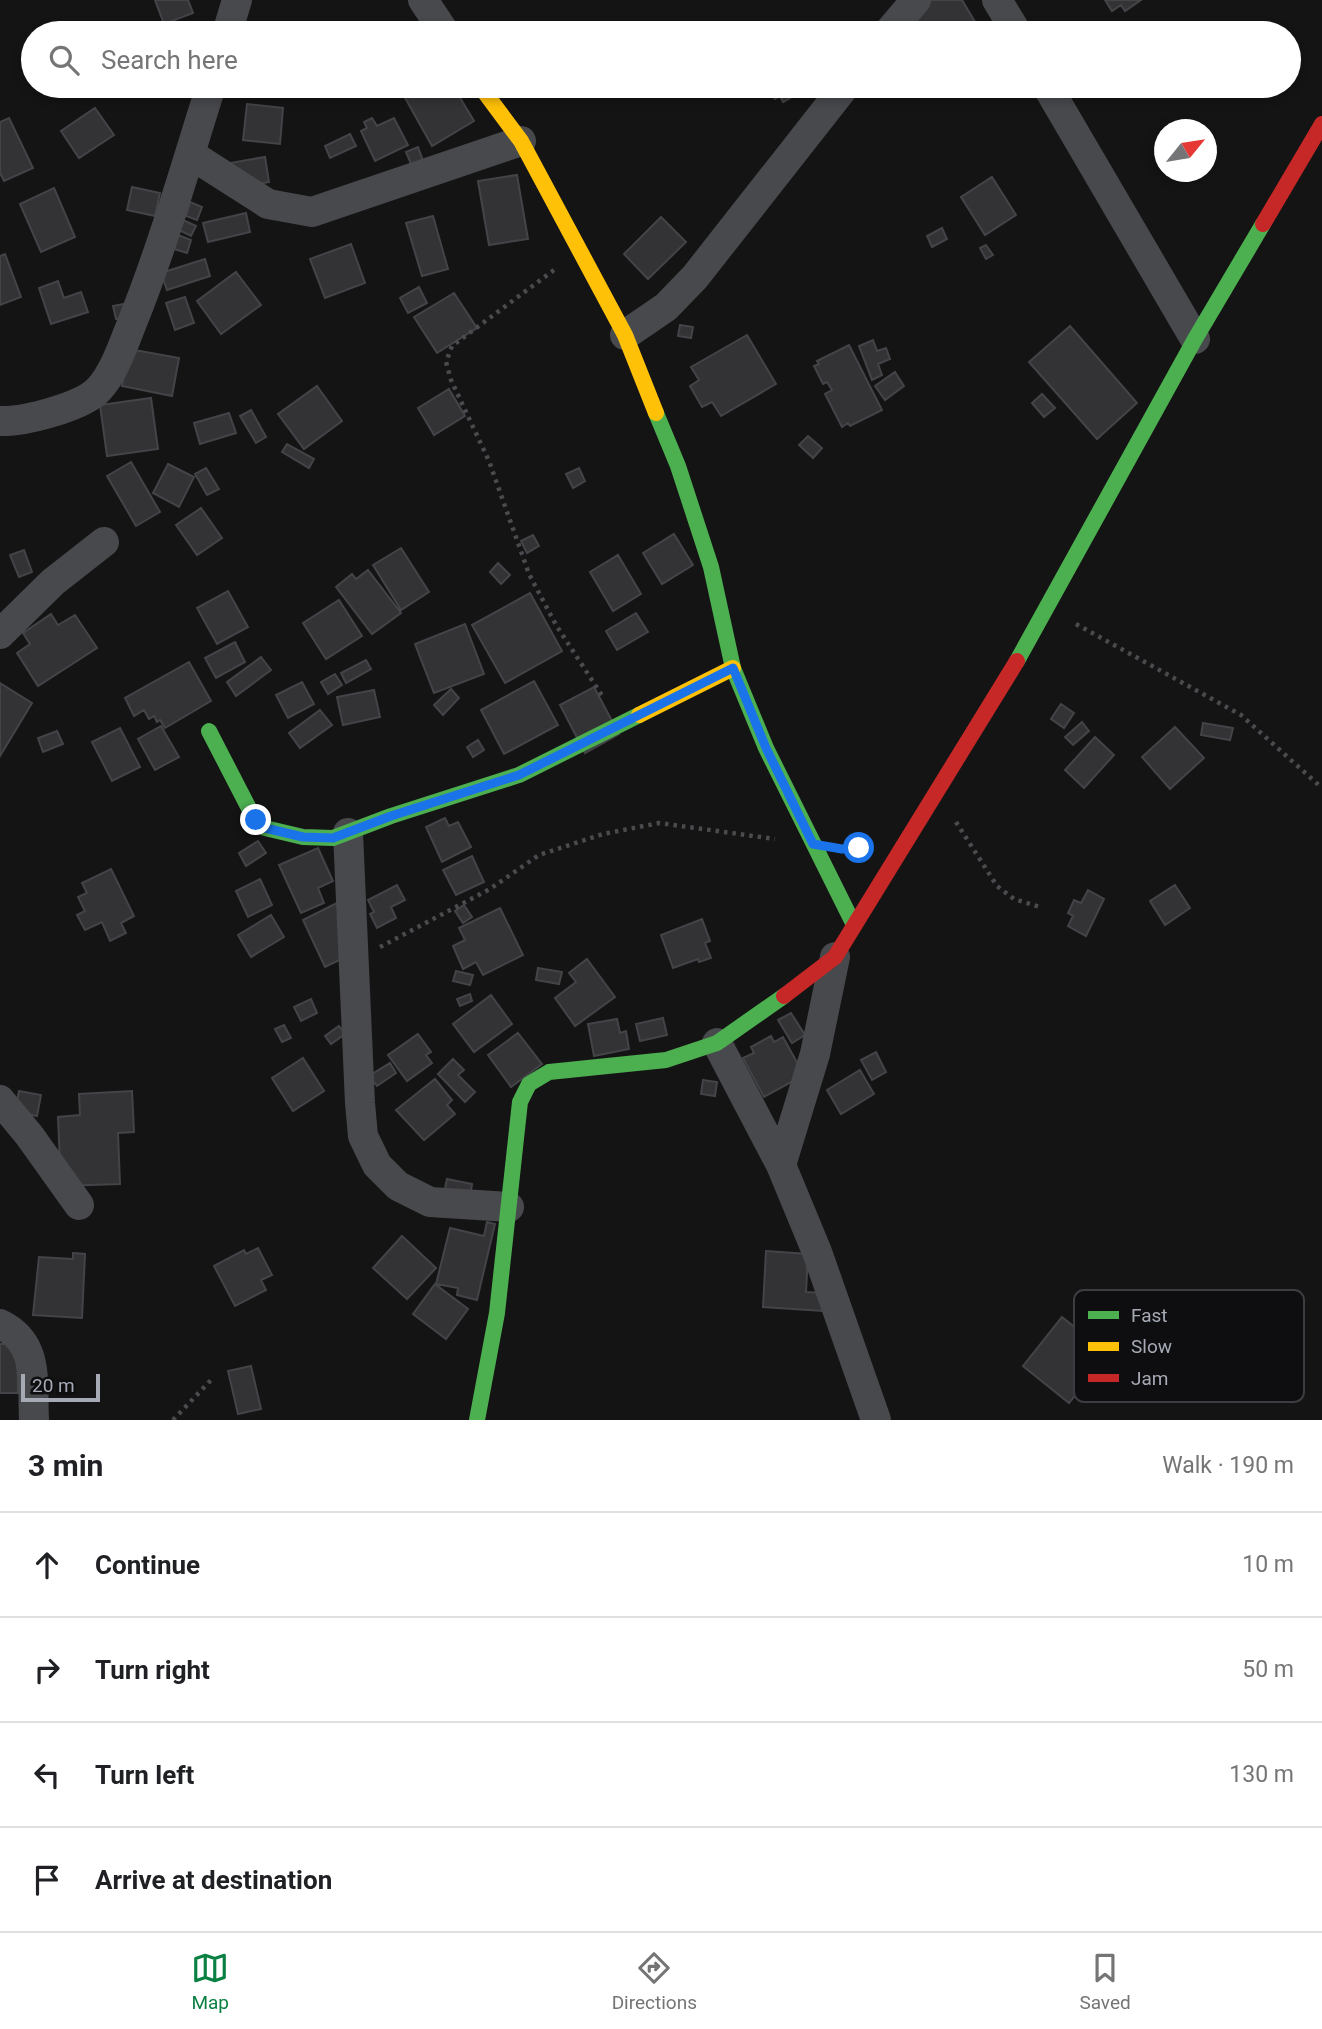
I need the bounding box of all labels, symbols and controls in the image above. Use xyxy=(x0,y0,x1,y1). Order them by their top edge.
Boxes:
search box xyxy=(21,21,1301,98)
icon: search xyxy=(45,41,83,79)
text: Search here xyxy=(101,45,238,75)
north arrow xyxy=(1154,119,1217,182)
route end xyxy=(240,804,271,835)
route start xyxy=(843,832,874,863)
legend xyxy=(1074,1290,1304,1402)
text: Fast xyxy=(1131,1304,1168,1327)
text: Slow xyxy=(1131,1335,1172,1358)
text: Jam xyxy=(1131,1367,1168,1390)
scale bar xyxy=(21,1371,100,1403)
text: 20 m xyxy=(32,1374,75,1397)
text: 3 min xyxy=(28,1448,103,1483)
text: Walk · 190 m xyxy=(1162,1452,1294,1479)
icon: ahead xyxy=(28,1546,66,1584)
text: Continue xyxy=(95,1550,200,1580)
text: 10 m xyxy=(1242,1551,1294,1578)
icon: right xyxy=(28,1651,66,1689)
text: Turn right xyxy=(95,1655,210,1685)
text: 50 m xyxy=(1242,1656,1294,1683)
icon: left xyxy=(28,1756,66,1794)
text: Turn left xyxy=(95,1760,194,1790)
text: 130 m xyxy=(1229,1761,1294,1788)
icon: arrive xyxy=(28,1861,66,1899)
text: Arrive at destination xyxy=(95,1865,332,1895)
tab: Map xyxy=(191,1949,229,2014)
tab: Directions xyxy=(612,1949,697,2014)
tab: Saved xyxy=(1079,1949,1131,2014)

